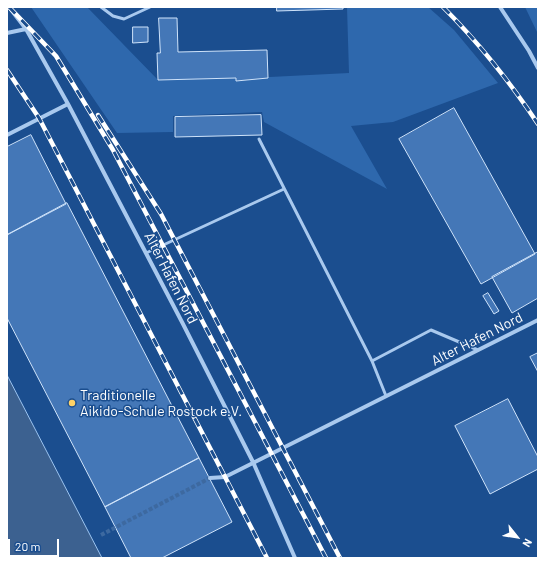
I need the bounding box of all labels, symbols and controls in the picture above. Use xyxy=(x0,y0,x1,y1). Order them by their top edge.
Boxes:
street label: Alter Hafen Nord xyxy=(141,230,201,326)
street label: Alter Hafen Nord xyxy=(429,309,525,369)
place label: Traditionelle Aikido-Schule Rostock e.V. xyxy=(80,387,242,420)
marker: Traditionelle Aikido-Schule Rostock e.V. xyxy=(67,398,77,408)
north arrow xyxy=(497,517,537,557)
scale bar xyxy=(10,531,61,557)
text: N xyxy=(520,537,535,550)
text: 20 m xyxy=(15,539,41,553)

